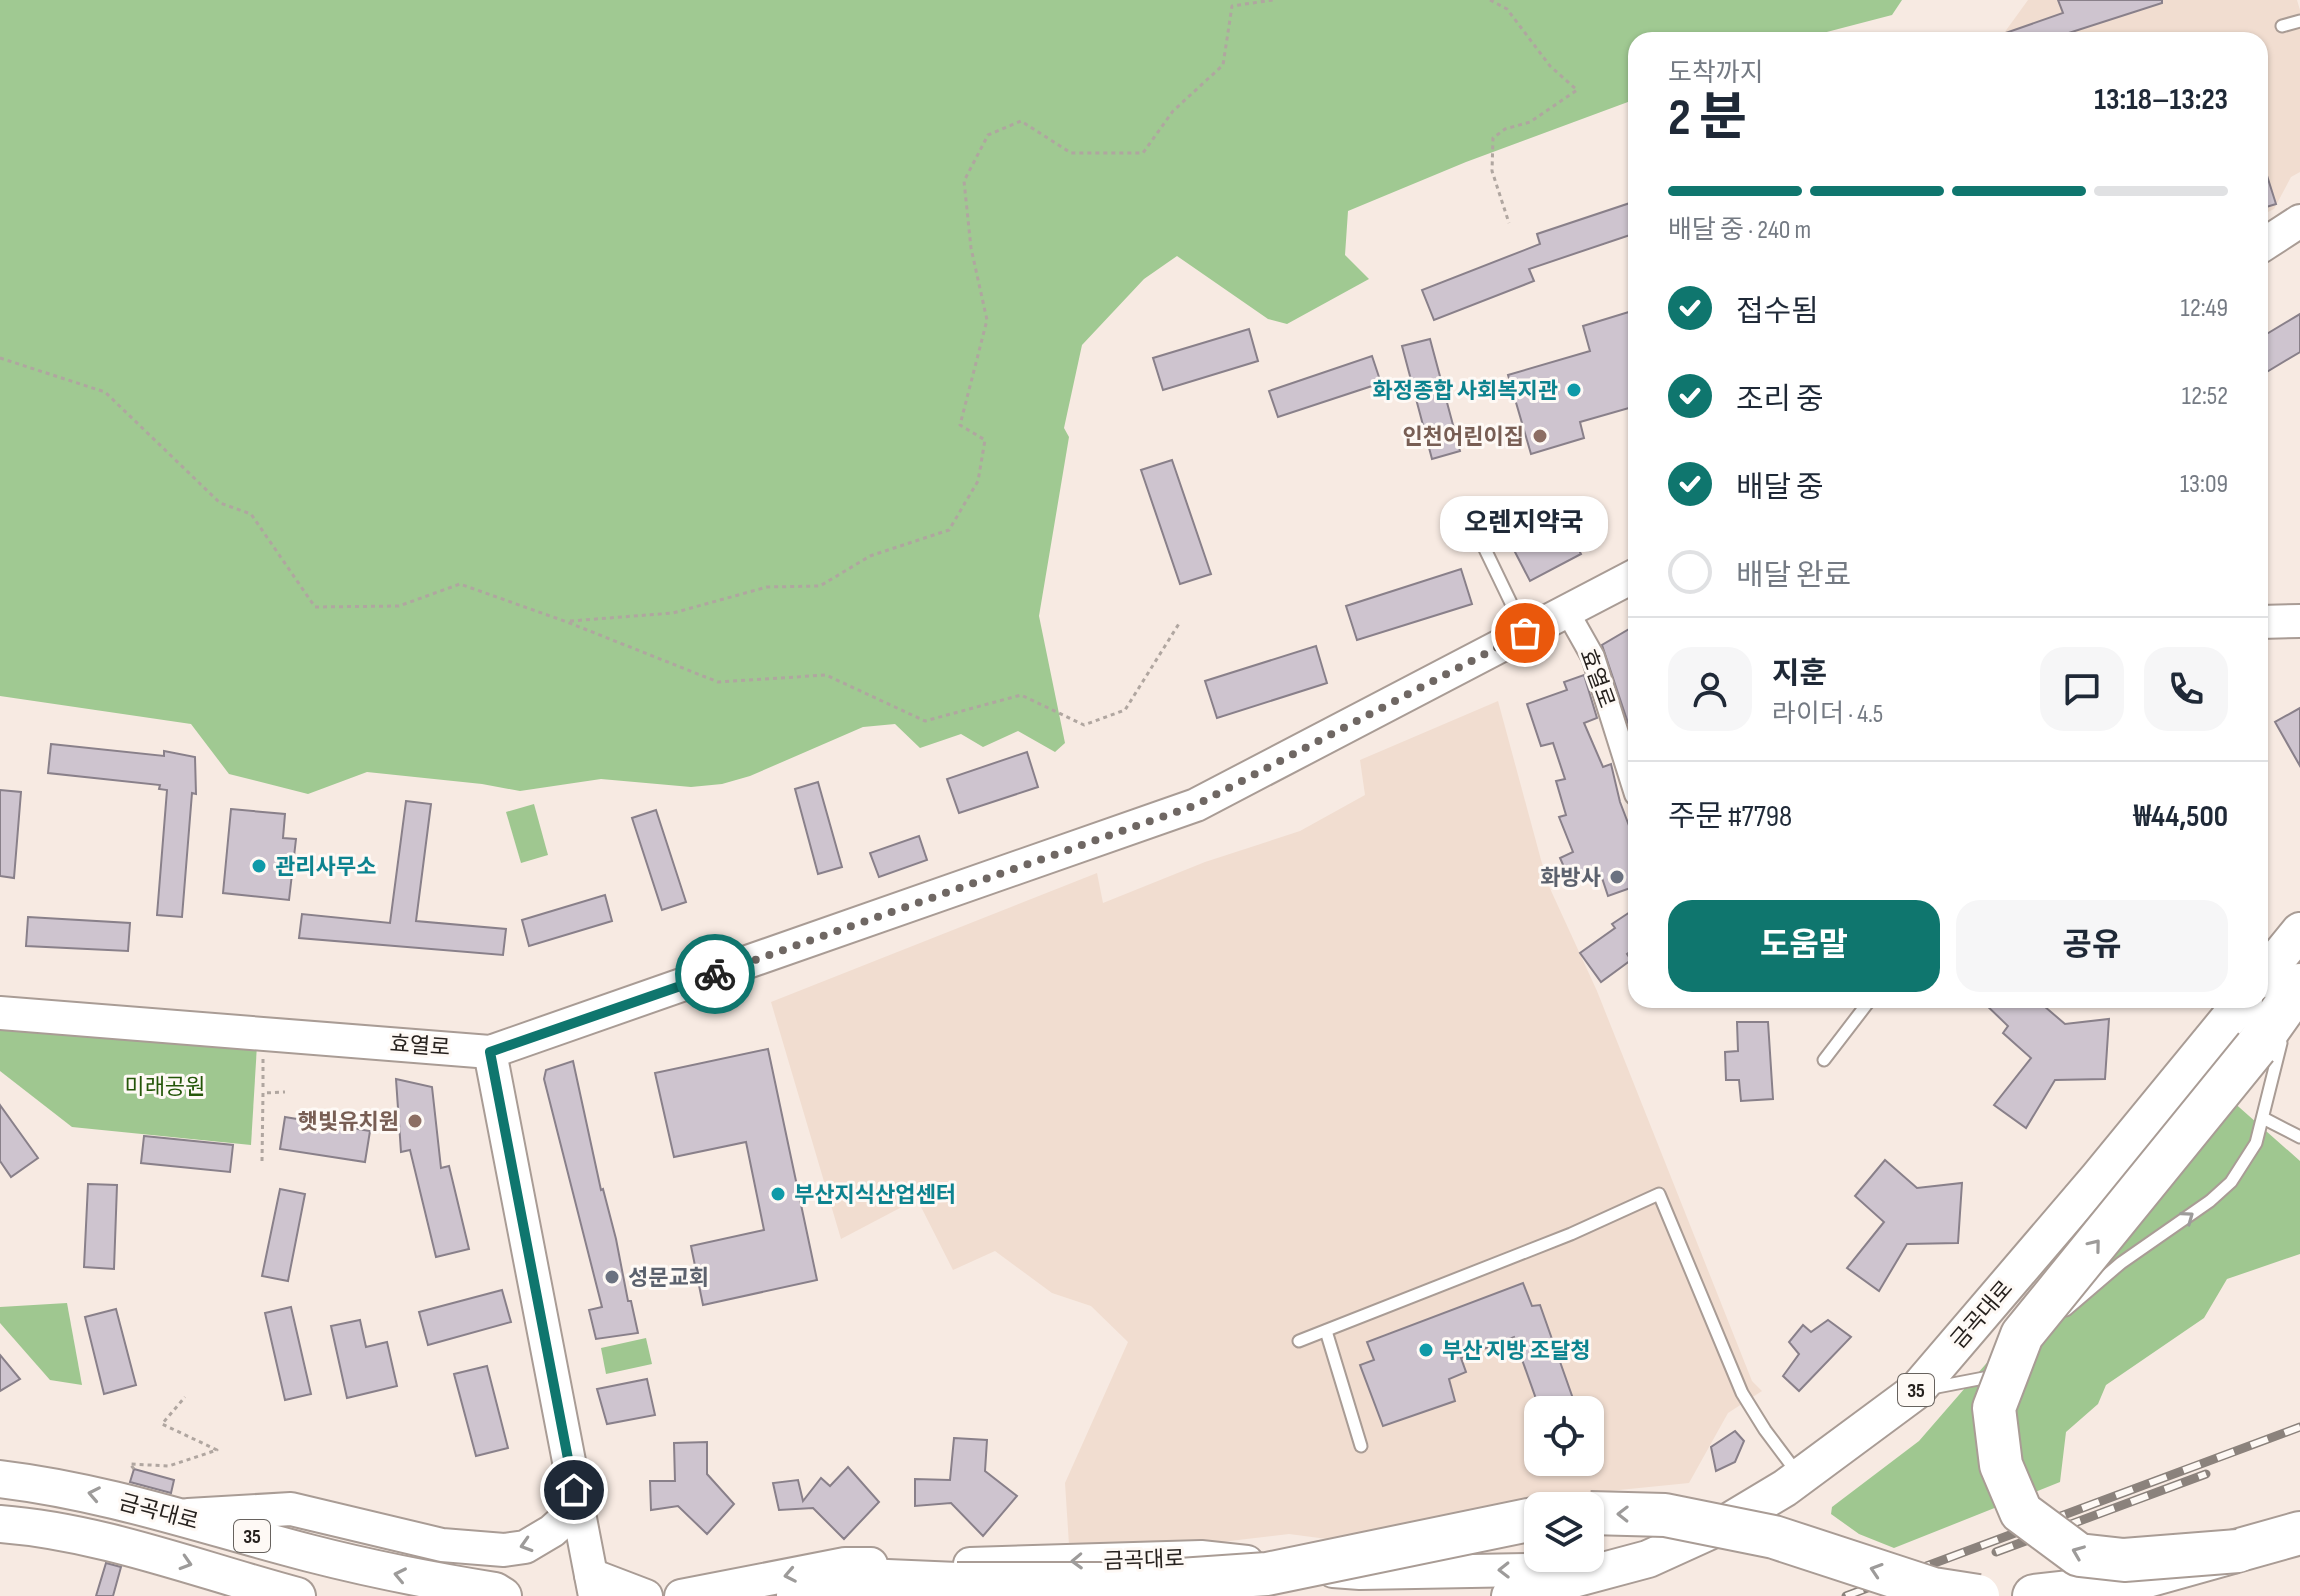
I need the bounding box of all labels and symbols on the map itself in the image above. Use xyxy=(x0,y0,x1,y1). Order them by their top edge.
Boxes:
place label: 화정종합 사회복지관 xyxy=(1372,378,1558,405)
marker: 화정종합 사회복지관 xyxy=(1565,381,1583,399)
place label: 인천어린이집 xyxy=(1403,424,1524,451)
marker: 인천어린이집 xyxy=(1531,427,1549,445)
callout: 오렌지약국 xyxy=(1441,497,1609,553)
pin xyxy=(1491,599,1559,667)
street label: 효열로 xyxy=(1574,645,1620,712)
place label: 관리사무소 xyxy=(275,854,376,881)
marker: 관리사무소 xyxy=(250,857,268,875)
place label: 화방사 xyxy=(1540,865,1601,892)
marker: 화방사 xyxy=(1608,868,1626,886)
courier xyxy=(675,934,755,1014)
street label: 효열로 xyxy=(389,1031,451,1062)
park label: 미래공원 xyxy=(125,1074,205,1101)
place label: 햇빛유치원 xyxy=(298,1109,399,1136)
marker: 햇빛유치원 xyxy=(406,1112,424,1130)
place label: 부산지식산업센터 xyxy=(794,1182,956,1209)
marker: 부산지식산업센터 xyxy=(769,1185,787,1203)
one-way arrow xyxy=(2179,1212,2194,1227)
one-way arrow xyxy=(2085,1240,2099,1255)
place label: 성문교회 xyxy=(628,1265,709,1292)
marker: 성문교회 xyxy=(603,1268,621,1286)
street label: 금곡대로 xyxy=(1945,1276,2019,1354)
place label: 부산 지방 조달청 xyxy=(1442,1338,1591,1365)
marker: 부산 지방 조달청 xyxy=(1417,1341,1435,1359)
road number: 35 xyxy=(1898,1374,1934,1406)
pin xyxy=(540,1456,608,1524)
one-way arrow xyxy=(88,1486,102,1503)
street label: 금곡대로 xyxy=(116,1489,201,1536)
one-way arrow xyxy=(1616,1506,1629,1523)
road number: 35 xyxy=(234,1520,270,1552)
one-way arrow xyxy=(520,1536,533,1552)
one-way arrow xyxy=(2072,1545,2086,1562)
street label: 금곡대로 xyxy=(1103,1546,1185,1575)
one-way arrow xyxy=(1070,1552,1083,1569)
one-way arrow xyxy=(178,1554,192,1570)
one-way arrow xyxy=(1497,1562,1510,1579)
one-way arrow xyxy=(1870,1564,1884,1580)
one-way arrow xyxy=(783,1565,796,1582)
one-way arrow xyxy=(394,1567,407,1584)

